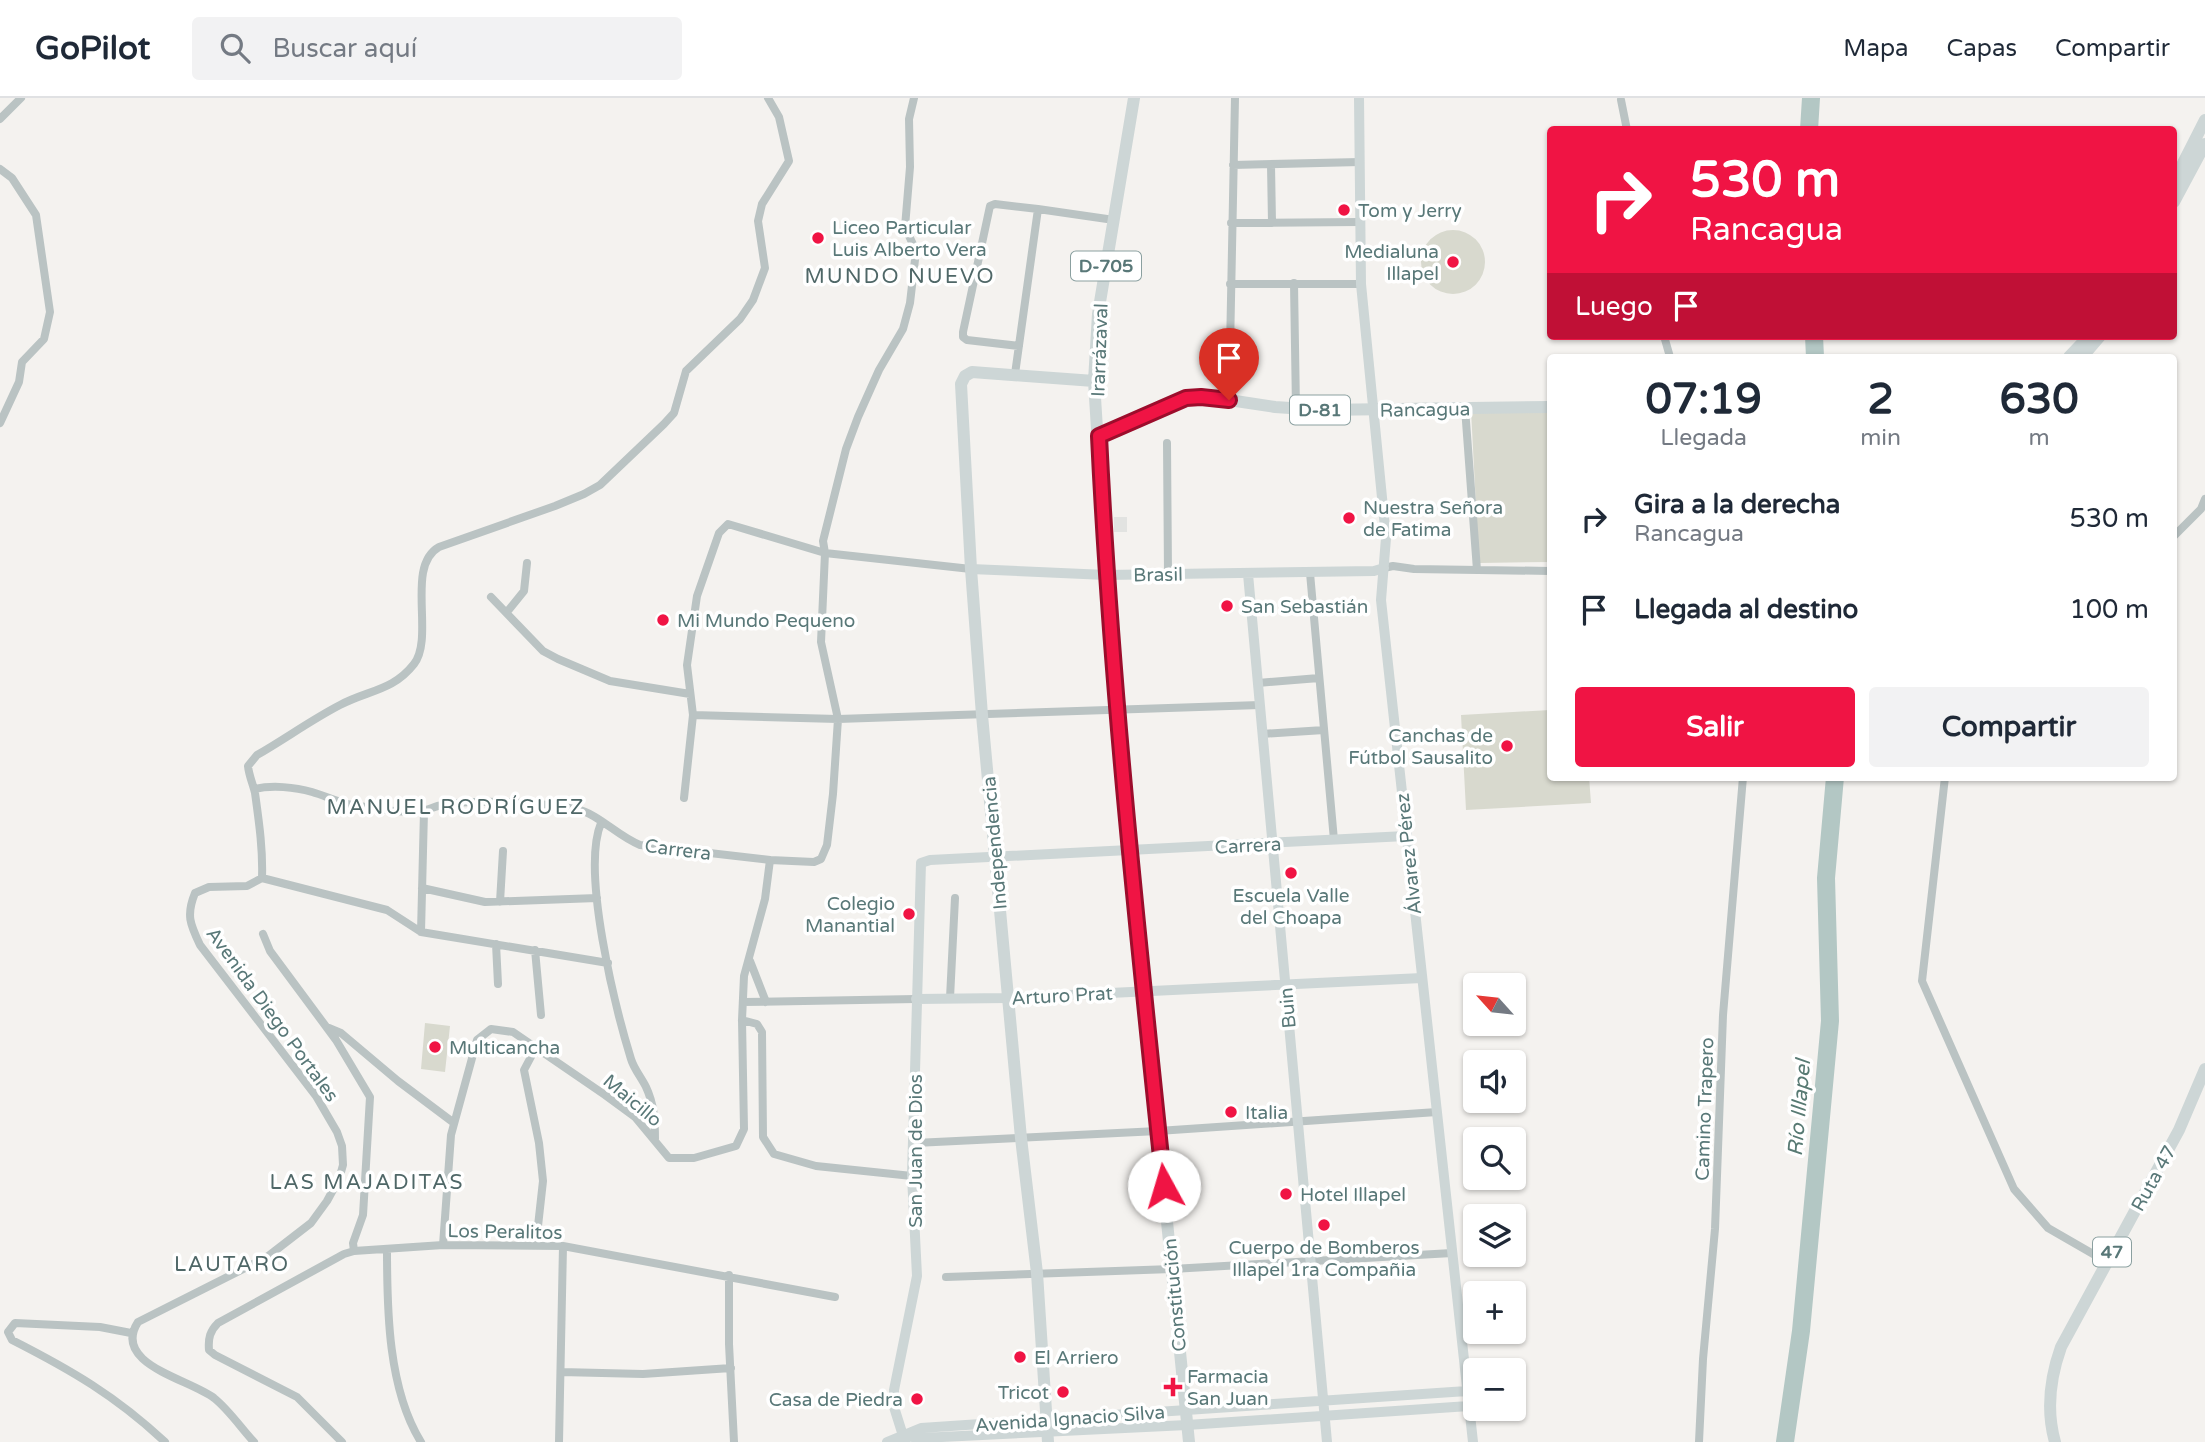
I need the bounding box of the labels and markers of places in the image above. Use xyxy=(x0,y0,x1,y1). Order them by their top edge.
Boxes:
place label: Tom y Jerry xyxy=(1358,200,1462,222)
marker: Tom y Jerry xyxy=(1336,202,1352,218)
place label: Liceo Particular Luis Alberto Vera xyxy=(832,217,987,261)
marker: Liceo Particular Luis Alberto Vera xyxy=(810,230,826,246)
place label: Medialuna Illapel xyxy=(1344,241,1439,285)
marker: Medialuna Illapel xyxy=(1445,254,1461,270)
pin xyxy=(1199,328,1259,400)
place label: Nuestra Señora de Fatima xyxy=(1363,497,1503,541)
marker: Nuestra Señora de Fatima xyxy=(1341,510,1357,526)
place label: San Sebastián xyxy=(1241,596,1368,618)
marker: San Sebastián xyxy=(1219,598,1235,614)
place label: Mi Mundo Pequeno xyxy=(677,610,855,632)
marker: Mi Mundo Pequeno xyxy=(655,612,671,628)
place label: Canchas de Fútbol Sausalito xyxy=(1348,725,1493,769)
marker: Canchas de Fútbol Sausalito xyxy=(1499,738,1515,754)
marker: Escuela Valle del Choapa xyxy=(1283,865,1299,881)
place label: Escuela Valle del Choapa xyxy=(1233,885,1349,929)
place label: Colegio Manantial xyxy=(805,893,895,937)
marker: Colegio Manantial xyxy=(901,906,917,922)
place label: Multicancha xyxy=(449,1037,560,1059)
marker: Multicancha xyxy=(427,1039,443,1055)
place label: Italia xyxy=(1245,1102,1288,1124)
marker: Italia xyxy=(1223,1104,1239,1120)
place label: Hotel Illapel xyxy=(1300,1184,1406,1206)
marker: Hotel Illapel xyxy=(1278,1186,1294,1202)
marker: Cuerpo de Bomberos Illapel 1ra Compañia xyxy=(1316,1217,1332,1233)
place label: Cuerpo de Bomberos Illapel 1ra Compañia xyxy=(1228,1237,1420,1281)
place label: El Arriero xyxy=(1034,1347,1118,1369)
marker: El Arriero xyxy=(1012,1349,1028,1365)
place label: Farmacia San Juan xyxy=(1187,1366,1269,1410)
marker: Farmacia San Juan xyxy=(1165,1379,1181,1395)
place label: Tricot xyxy=(998,1382,1049,1404)
marker: Tricot xyxy=(1055,1384,1071,1400)
place label: Casa de Piedra xyxy=(769,1389,903,1411)
marker: Casa de Piedra xyxy=(909,1391,925,1407)

